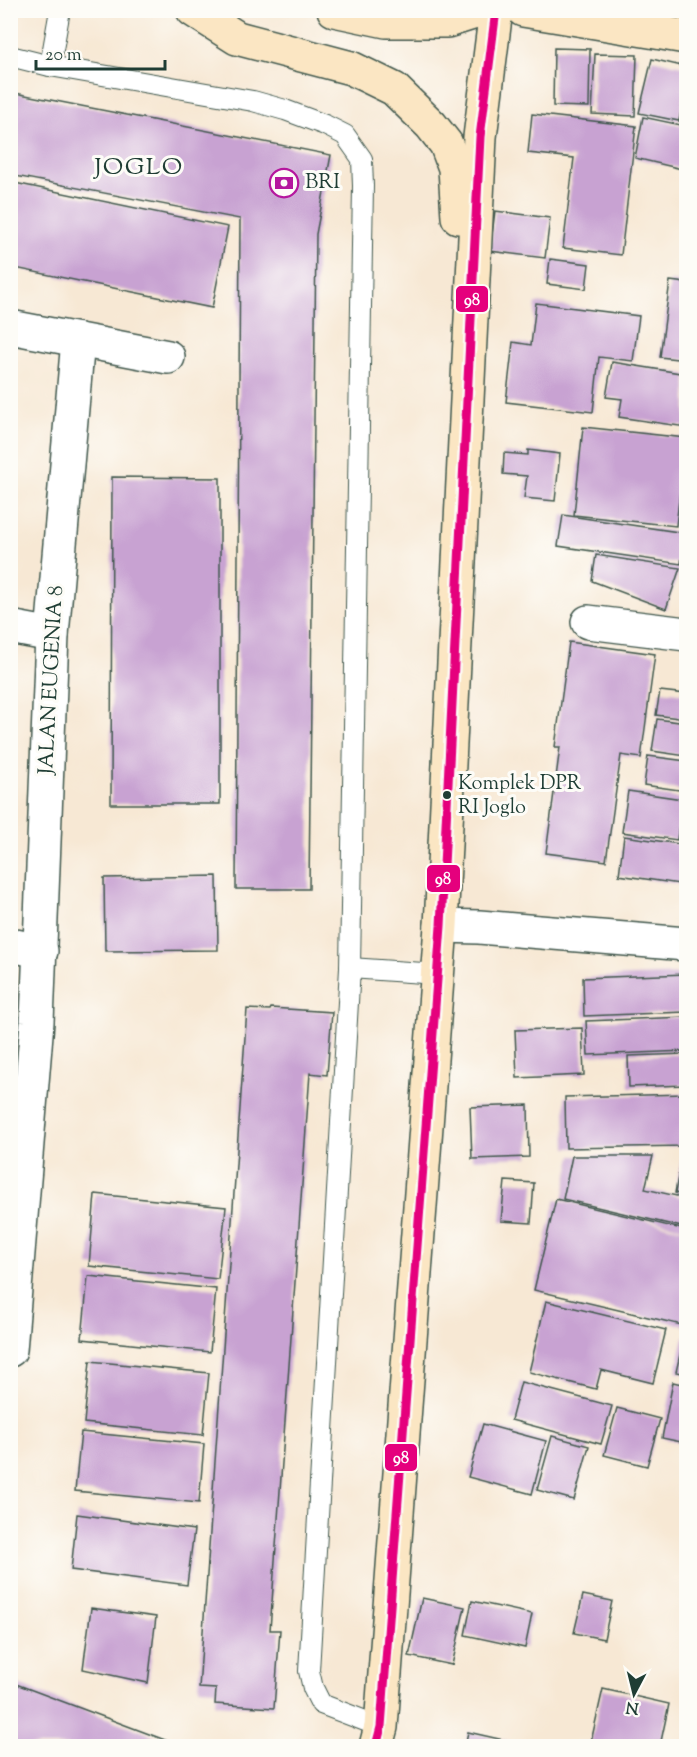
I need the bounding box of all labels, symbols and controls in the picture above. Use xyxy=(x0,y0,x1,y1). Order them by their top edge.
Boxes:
scale bar xyxy=(36,33,165,71)
text: 20 m xyxy=(45,43,82,69)
district label: JOGLO xyxy=(92,151,184,185)
bank icon: BRI xyxy=(268,167,300,199)
place label: BRI xyxy=(305,168,340,198)
line badge: 98 xyxy=(455,285,489,313)
text: 98 xyxy=(464,290,480,313)
street label: JALAN EUGENIA 8 xyxy=(32,585,72,776)
place label: Komplek DPR RI Joglo xyxy=(458,770,582,823)
marker: Komplek DPR RI Joglo xyxy=(441,789,453,801)
line badge: 98 xyxy=(426,864,461,893)
text: 98 xyxy=(435,869,451,892)
line badge: 98 xyxy=(384,1443,418,1472)
text: 98 xyxy=(393,1448,409,1471)
north arrow xyxy=(604,1664,664,1724)
text: N xyxy=(625,1694,640,1719)

